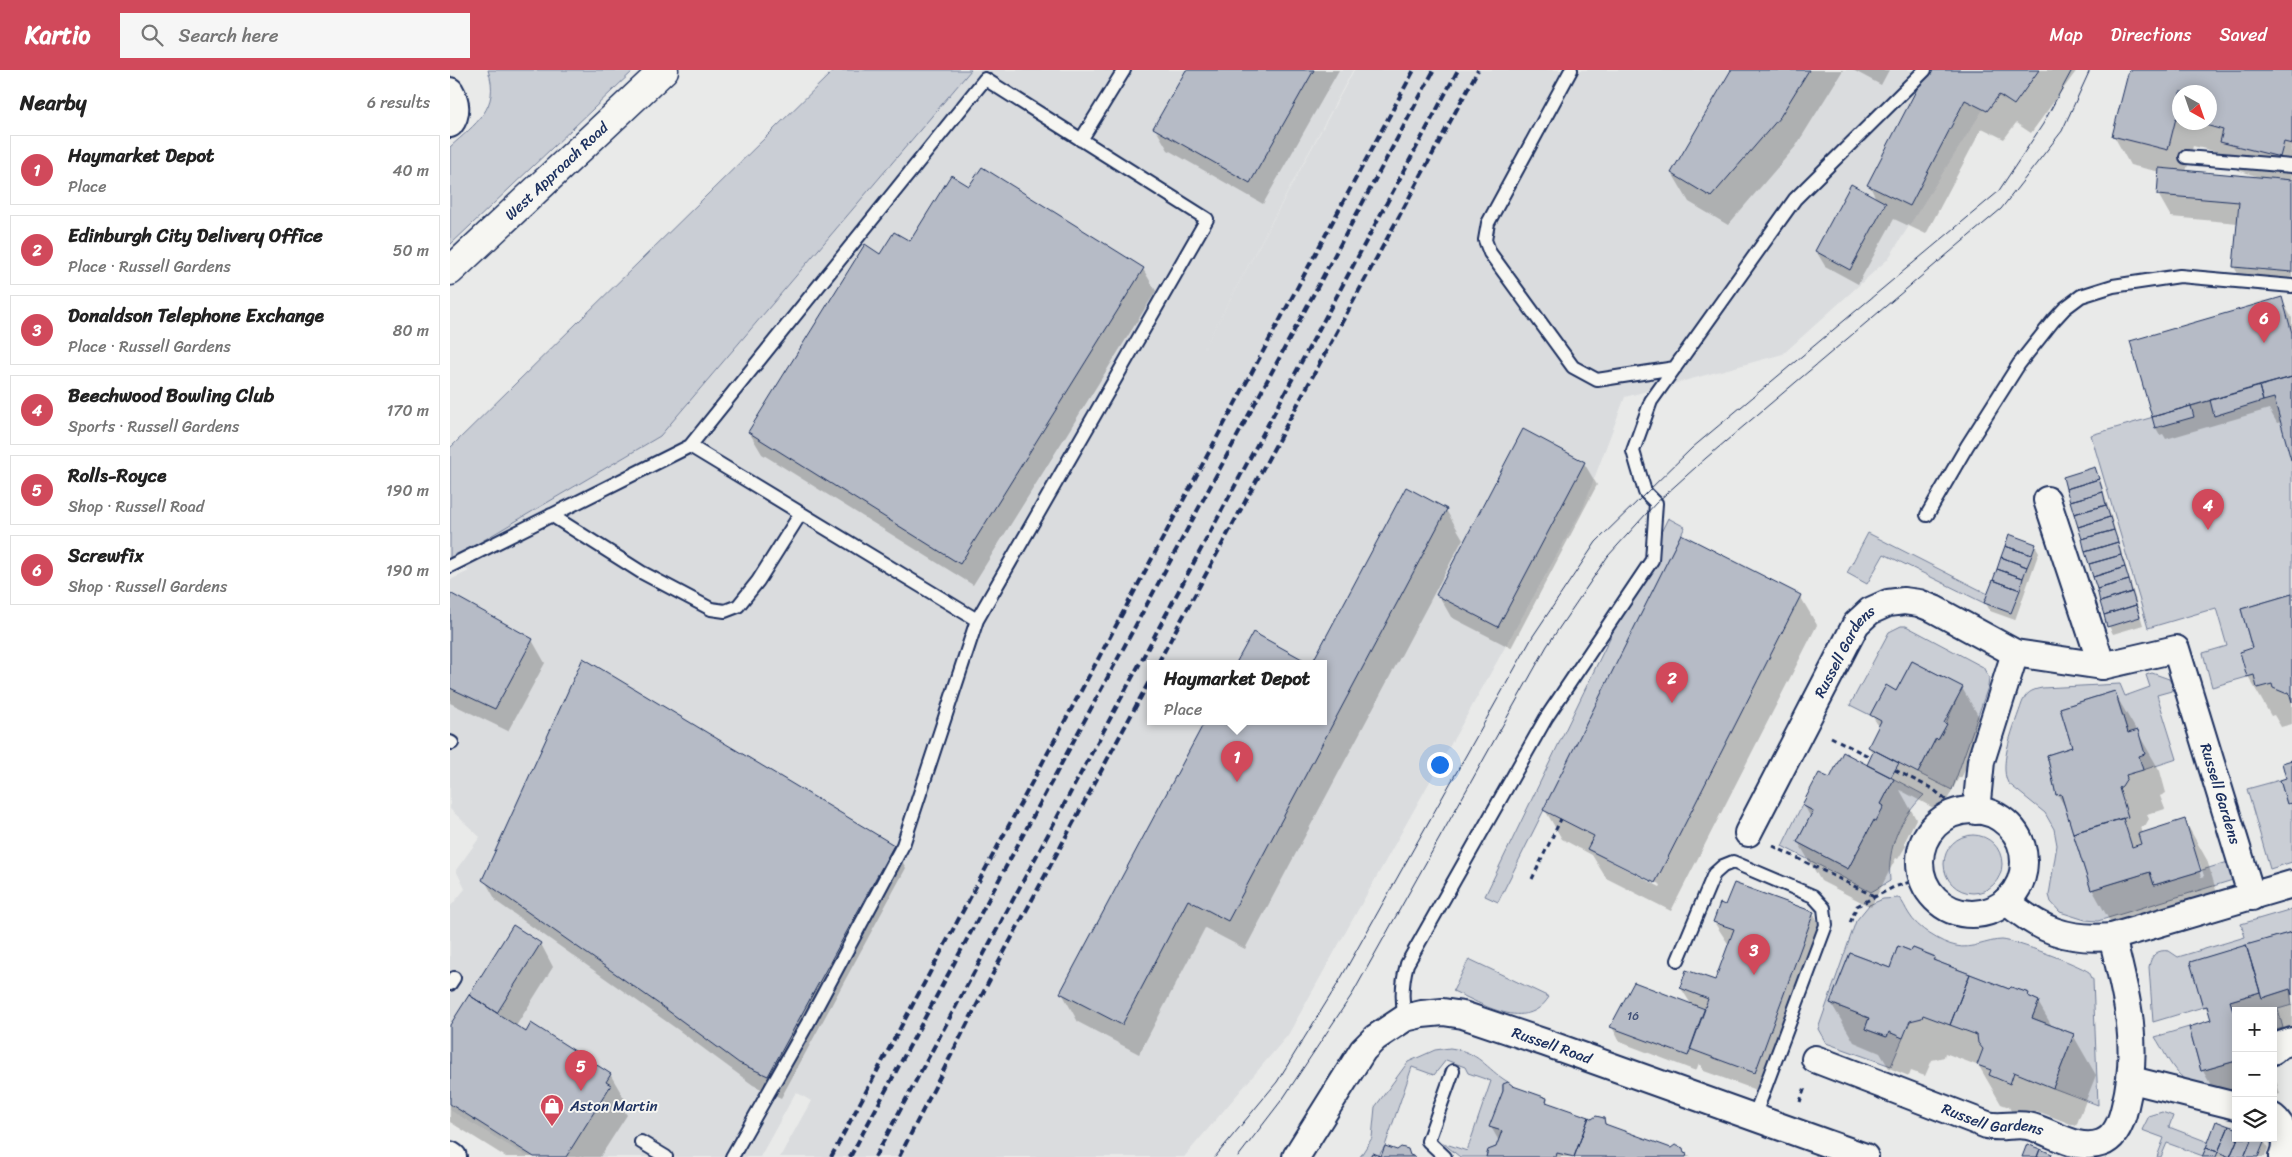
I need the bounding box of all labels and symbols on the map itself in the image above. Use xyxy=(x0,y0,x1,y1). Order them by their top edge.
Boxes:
north arrow xyxy=(2172,85,2217,130)
street label: West Approach Road xyxy=(498,115,615,227)
pin: 6 xyxy=(2248,302,2280,343)
pin: 4 xyxy=(2192,489,2224,530)
street label: Russell Gardens xyxy=(1807,597,1879,703)
pin: 2 xyxy=(1656,662,1688,703)
street label: Russell Gardens xyxy=(2193,740,2248,848)
pin: 1 xyxy=(1221,741,1253,782)
your location xyxy=(1427,752,1453,778)
pin: 3 xyxy=(1738,934,1770,975)
house number: 16 xyxy=(1627,1005,1639,1027)
street label: Russell Road xyxy=(1508,1019,1597,1072)
pin: 5 xyxy=(565,1050,597,1091)
shop icon: Aston Martin xyxy=(539,1093,565,1127)
place label: Aston Martin xyxy=(569,1093,658,1119)
street label: Russell Gardens xyxy=(1938,1096,2048,1143)

